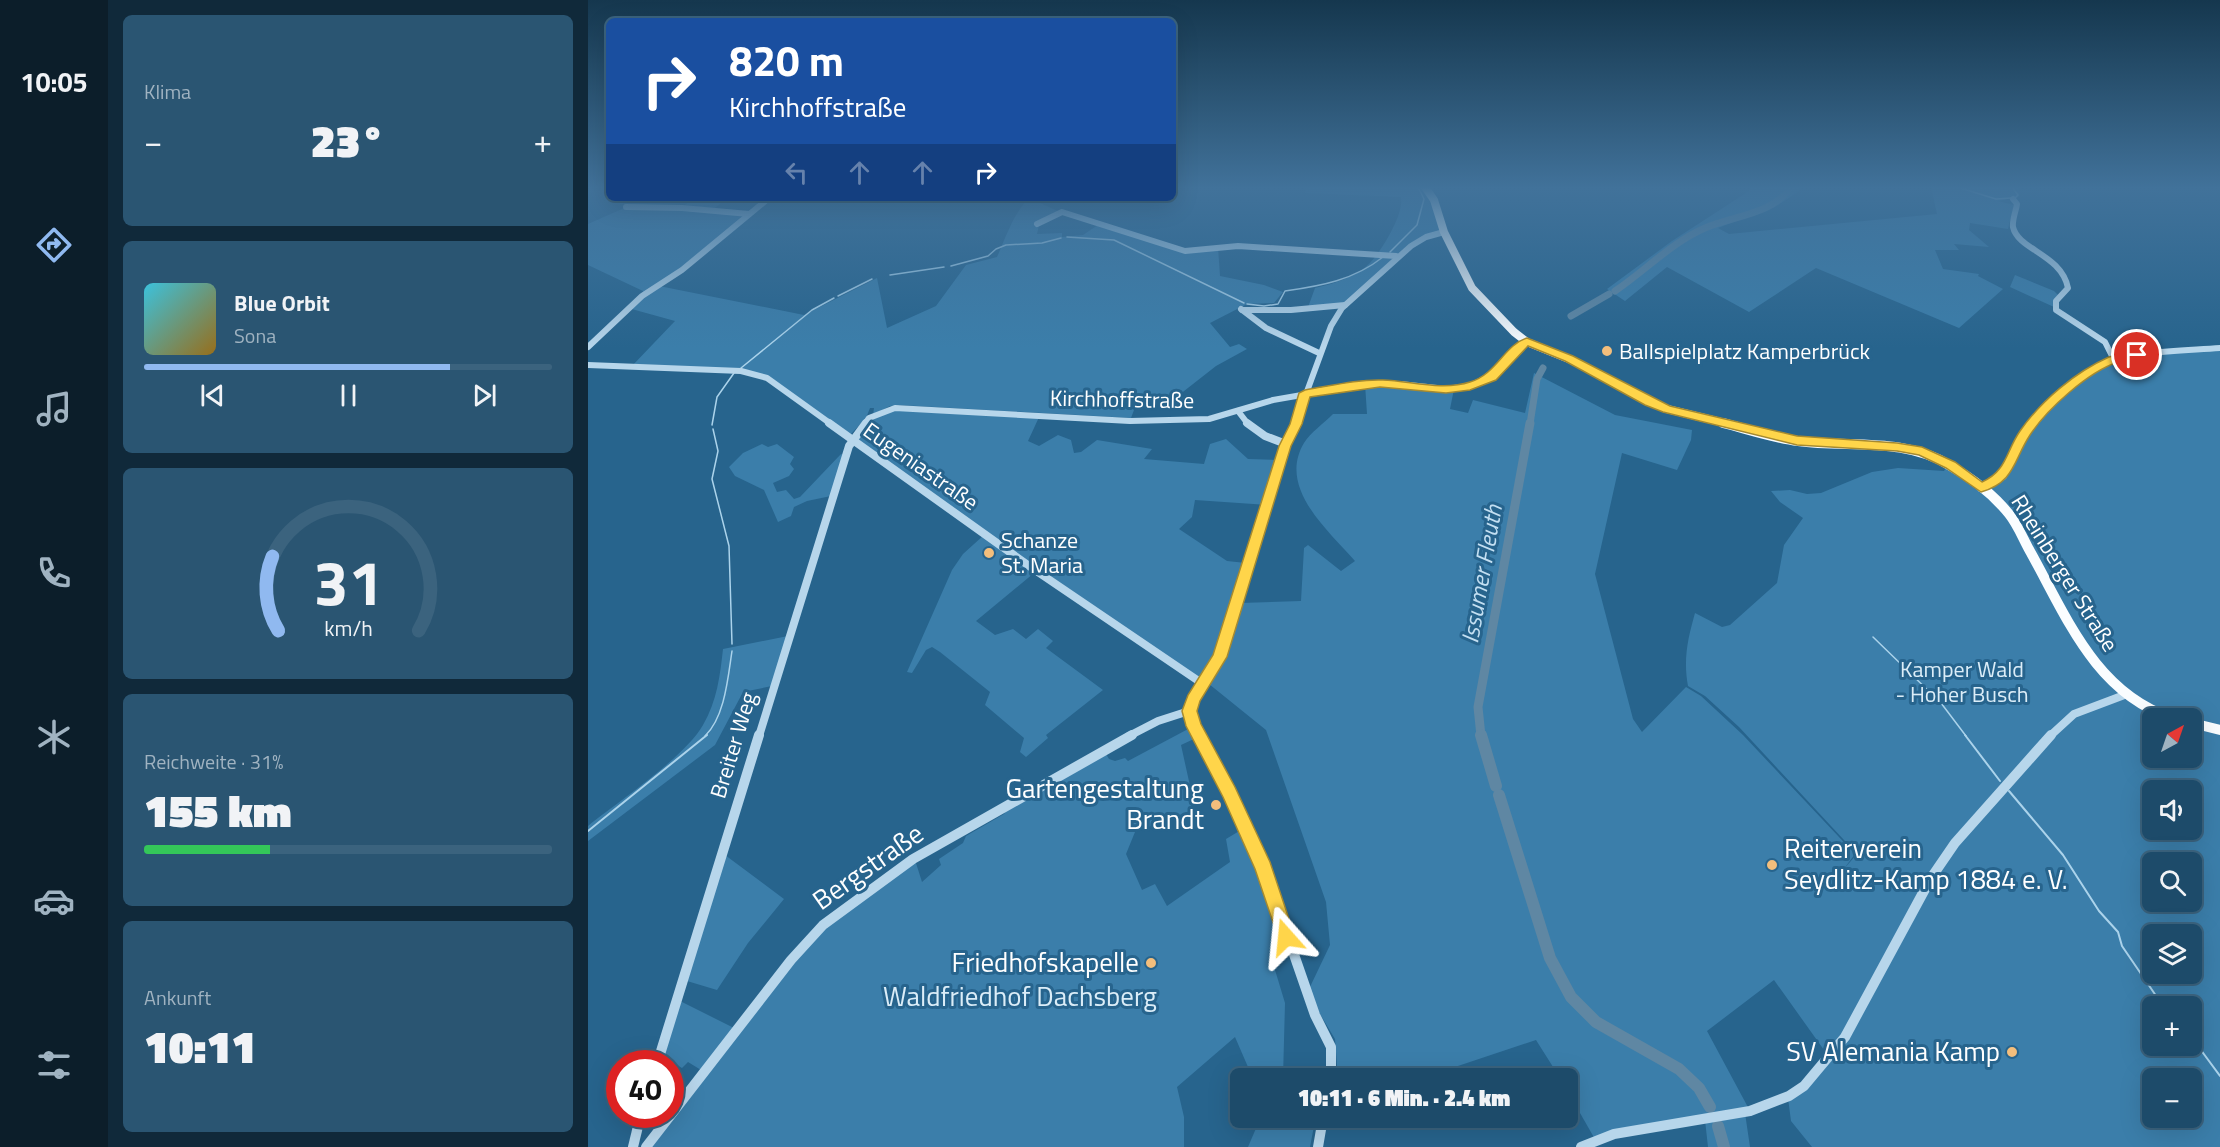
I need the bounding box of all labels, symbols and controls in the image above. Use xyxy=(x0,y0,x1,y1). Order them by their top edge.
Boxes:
text: 820 m xyxy=(729,28,844,92)
icon: right xyxy=(630,42,708,120)
text: 10:05 xyxy=(20,61,88,102)
text: Klima xyxy=(144,76,191,107)
text: Kirchhoffstraße xyxy=(729,86,906,127)
text: 23° xyxy=(311,106,385,174)
text: − xyxy=(144,116,162,166)
text: + xyxy=(534,116,552,166)
icon: left xyxy=(780,156,813,189)
icon: ahead xyxy=(843,156,876,189)
icon: ahead xyxy=(906,156,939,189)
icon: right xyxy=(969,156,1002,189)
icon: directions xyxy=(33,224,75,266)
text: Blue Orbit xyxy=(234,286,330,320)
text: Sona xyxy=(234,320,276,351)
pin xyxy=(2111,329,2162,380)
place label: Ballspielplatz Kamperbrück xyxy=(1619,334,1871,368)
icon: arrive xyxy=(2120,338,2153,371)
marker: Ballspielplatz Kamperbrück xyxy=(1600,344,1614,358)
icon: previous xyxy=(196,379,229,412)
icon: pause xyxy=(332,379,365,412)
icon: next xyxy=(468,379,501,412)
street label: Kirchhoffstraße xyxy=(1049,381,1195,417)
icon: music xyxy=(33,388,75,430)
street label: Eugeniastraße xyxy=(856,414,986,518)
street label: Rheinberger Straße xyxy=(2003,488,2127,658)
water label: Issumer Fleuth xyxy=(1451,501,1511,646)
place label: Schanze St. Maria xyxy=(1001,523,1083,582)
text: 31 xyxy=(313,534,383,629)
marker: Schanze St. Maria xyxy=(982,546,996,560)
icon: phone xyxy=(33,552,75,594)
text: km/h xyxy=(324,612,372,644)
park label: Kamper Wald - Hoher Busch xyxy=(1895,652,2029,711)
street label: Breiter Weg xyxy=(701,688,765,802)
north arrow xyxy=(2142,708,2202,768)
map controls xyxy=(2142,708,2202,1128)
icon: climate xyxy=(33,716,75,758)
text: Reichweite · 31% xyxy=(144,746,283,777)
place label: Gartengestaltung Brandt xyxy=(1005,767,1205,839)
text: 155 km xyxy=(144,776,292,844)
button: sound xyxy=(2142,780,2202,840)
marker: Gartengestaltung Brandt xyxy=(1209,798,1223,812)
street label: Bergstraße xyxy=(803,812,931,919)
place label: Reiterverein Seydlitz-Kamp 1884 e. V. xyxy=(1784,827,2068,899)
button: search xyxy=(2142,852,2202,912)
marker: Reiterverein Seydlitz-Kamp 1884 e. V. xyxy=(1765,858,1779,872)
icon: car xyxy=(33,880,75,922)
position arrow xyxy=(1254,905,1318,969)
button: layers xyxy=(2142,924,2202,984)
place label: Friedhofskapelle xyxy=(952,941,1139,982)
marker: Friedhofskapelle xyxy=(1144,956,1158,970)
park label: Waldfriedhof Dachsberg xyxy=(883,975,1157,1016)
text: Ankunft xyxy=(144,982,211,1013)
button: + xyxy=(2142,996,2202,1056)
text: 10:11 xyxy=(144,1012,256,1080)
place label: SV Alemania Kamp xyxy=(1786,1030,2000,1071)
icon: filters xyxy=(33,1044,75,1086)
marker: SV Alemania Kamp xyxy=(2005,1045,2019,1059)
speed limit sign: 40 xyxy=(606,1050,684,1128)
button: − xyxy=(2142,1068,2202,1128)
text: 10:11 · 6 Min. · 2.4 km xyxy=(1298,1081,1510,1115)

